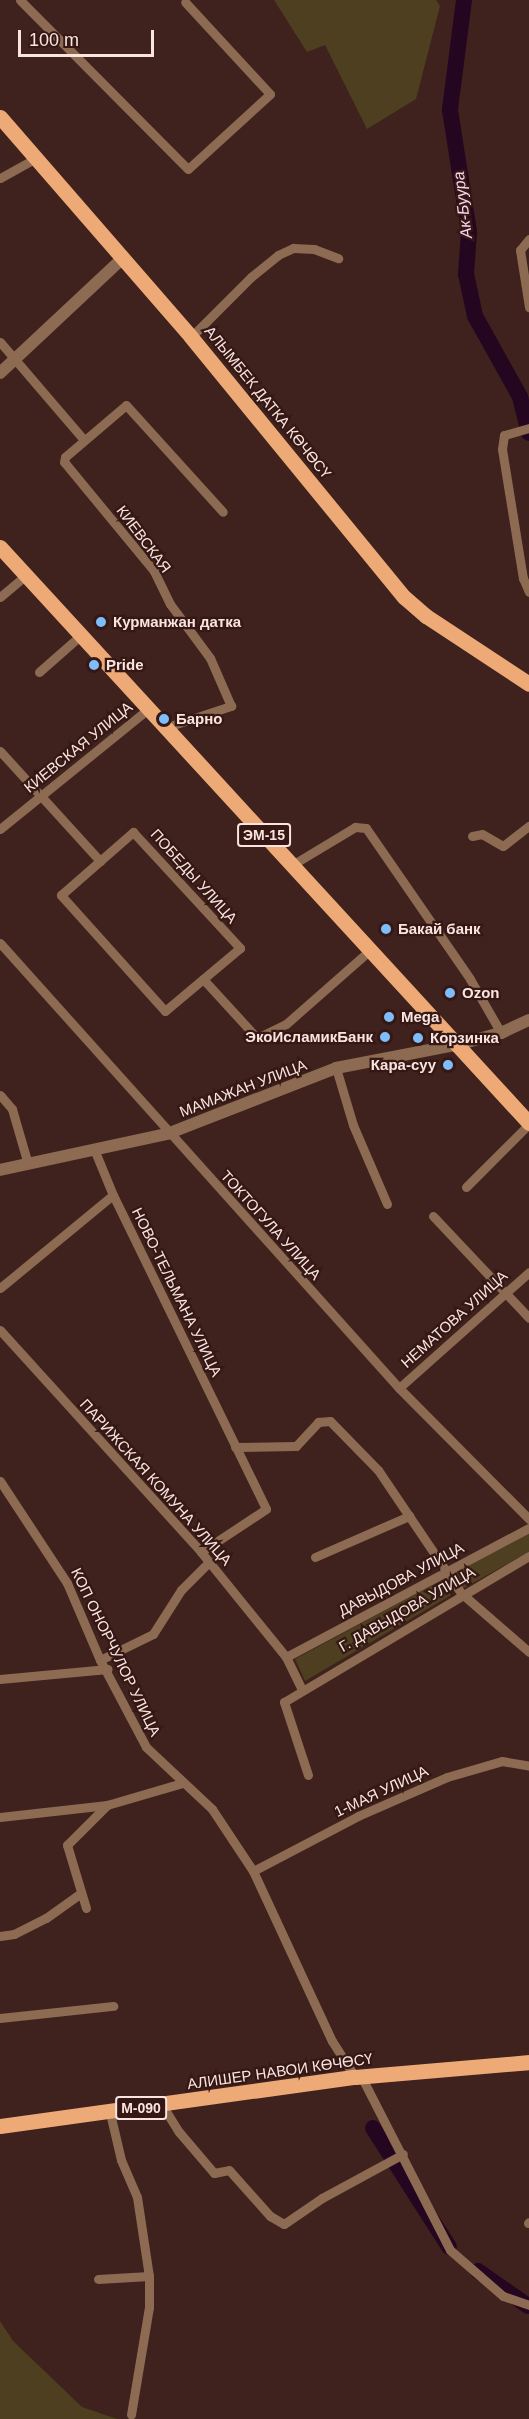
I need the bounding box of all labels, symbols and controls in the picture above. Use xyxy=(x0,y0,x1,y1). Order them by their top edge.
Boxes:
scale bar xyxy=(21,18,158,56)
text: 100 m xyxy=(29,30,79,50)
water label: Ак-Буура xyxy=(449,170,477,240)
street label: АЛЫМБЕК ДАТКА КӨЧӨСҮ xyxy=(201,322,335,482)
street label: КИЕВСКАЯ xyxy=(113,502,175,576)
place label: Курманжан датка xyxy=(113,613,241,631)
marker: Курманжан датка xyxy=(94,615,108,629)
place label: Pride xyxy=(106,656,144,674)
marker: Pride xyxy=(87,658,101,672)
street label: КИЕВСКАЯ УЛИЦА xyxy=(20,698,136,796)
place label: Барно xyxy=(176,710,223,728)
marker: Барно xyxy=(157,712,171,726)
road number: ЭМ-15 xyxy=(237,824,291,846)
street label: ПОБЕДЫ УЛИЦА xyxy=(147,825,241,927)
place label: Бакай банк xyxy=(398,920,481,938)
marker: Бакай банк xyxy=(379,922,393,936)
place label: Ozon xyxy=(462,984,499,1002)
marker: Ozon xyxy=(443,986,457,1000)
place label: Mega xyxy=(401,1008,439,1026)
marker: Mega xyxy=(382,1010,396,1024)
place label: ЭкоИсламикБанк xyxy=(245,1028,373,1046)
place label: Корзинка xyxy=(430,1029,499,1047)
marker: ЭкоИсламикБанк xyxy=(378,1030,392,1044)
marker: Корзинка xyxy=(411,1031,425,1045)
street label: МАМАЖАН УЛИЦА xyxy=(177,1055,309,1121)
place label: Кара-суу xyxy=(371,1056,436,1074)
marker: Кара-суу xyxy=(441,1058,455,1072)
street label: ТОКТОГУЛА УЛИЦА xyxy=(217,1167,325,1283)
street label: НОВО-ТЕЛЬМАНА УЛИЦА xyxy=(128,1205,226,1379)
street label: НЕМАТОВА УЛИЦА xyxy=(397,1267,511,1371)
street label: ПАРИЖСКАЯ КОМУНА УЛИЦА xyxy=(76,1395,236,1569)
street label: ДАВЫДОВА УЛИЦА xyxy=(335,1538,467,1620)
street label: Г. ДАВЫДОВА УЛИЦА xyxy=(336,1563,478,1655)
street label: КОП ОНОРЧУЛОР УЛИЦА xyxy=(67,1565,165,1739)
street label: 1-МАЯ УЛИЦА xyxy=(331,1761,431,1821)
street label: АЛИШЕР НАВОИ КӨЧӨСҮ xyxy=(186,2049,374,2093)
road number: М-090 xyxy=(114,2097,168,2119)

